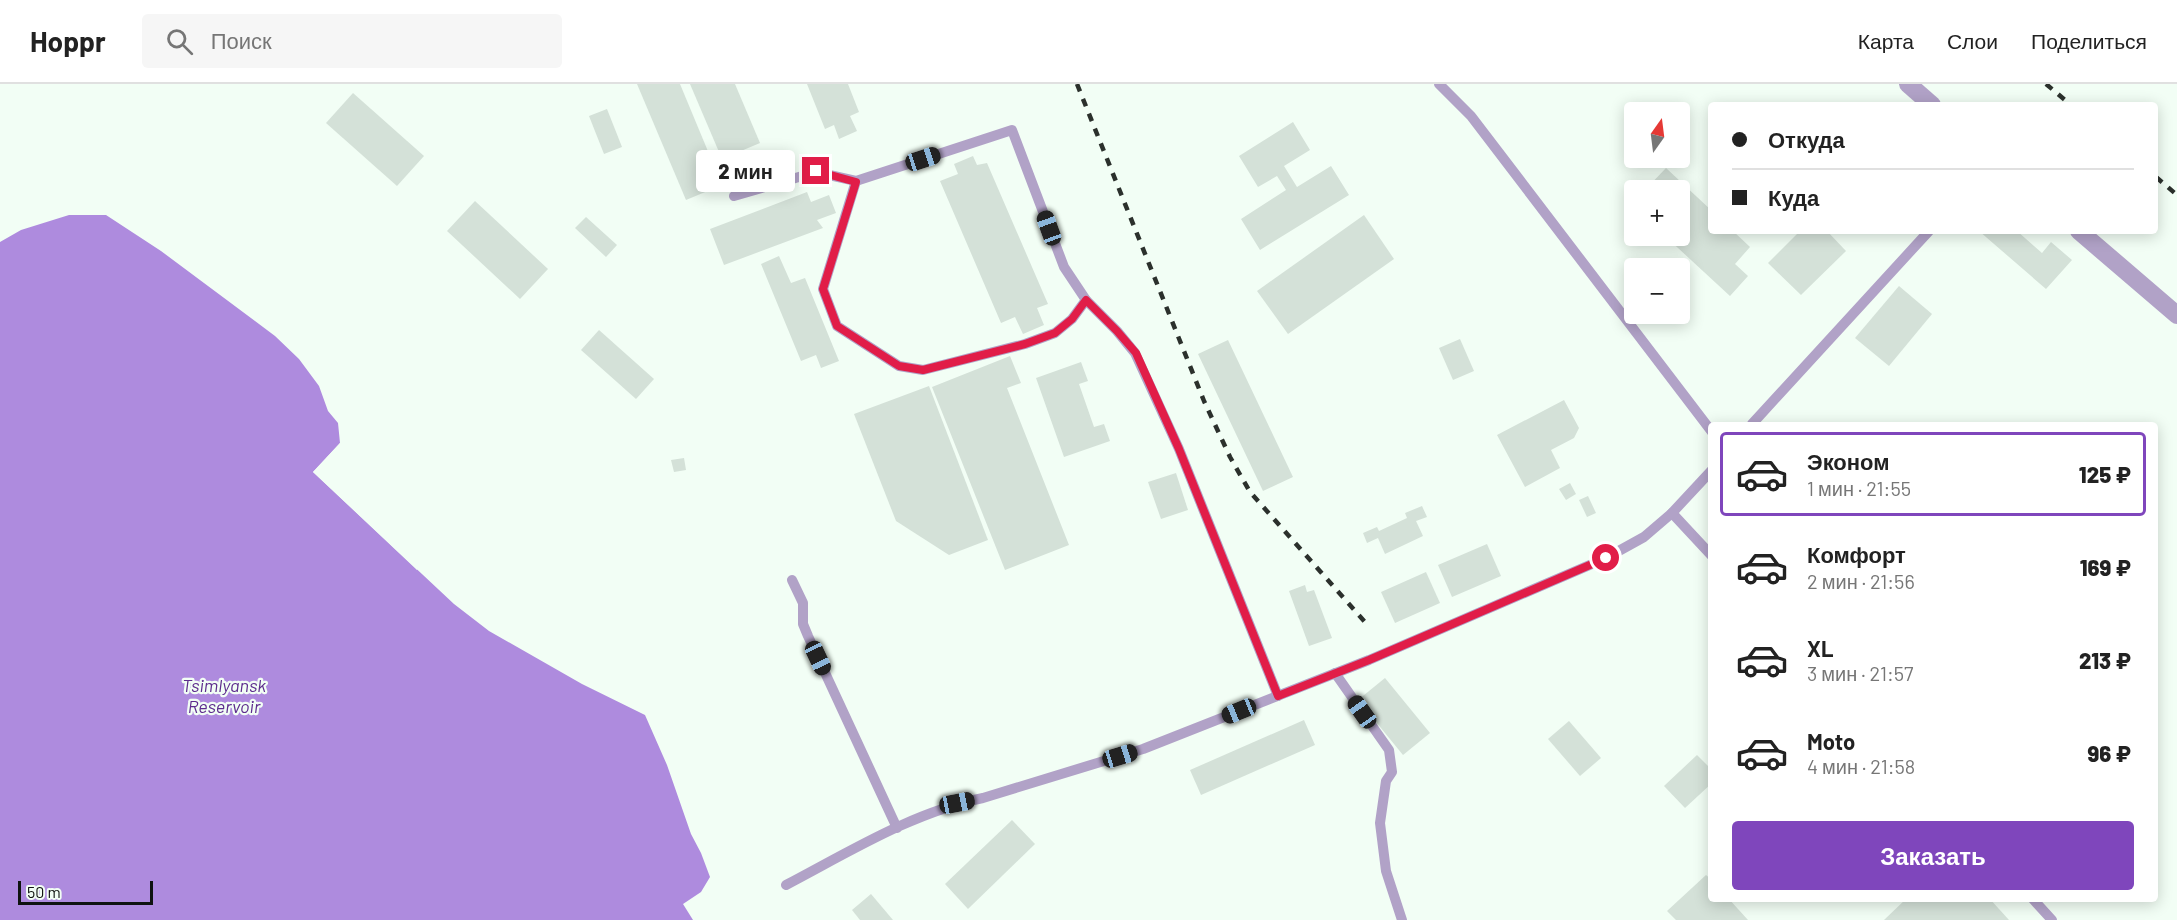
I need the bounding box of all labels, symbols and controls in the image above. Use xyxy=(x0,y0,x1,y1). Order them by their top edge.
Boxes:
search box xyxy=(142,14,562,68)
text: Hoppr xyxy=(30,24,106,58)
icon: search xyxy=(163,25,196,58)
text: Поиск xyxy=(211,27,272,53)
text: Карта xyxy=(1858,28,1914,53)
text: Слои xyxy=(1947,28,1998,53)
text: Поделиться xyxy=(2031,28,2147,53)
north arrow xyxy=(1624,102,1690,168)
map controls xyxy=(1624,102,1690,324)
text: Откуда xyxy=(1768,126,1845,152)
car xyxy=(903,145,943,173)
callout: 2 мин xyxy=(696,150,795,192)
route end xyxy=(802,157,829,184)
text: 2 мин xyxy=(718,159,773,183)
button: + xyxy=(1624,180,1690,246)
text: Куда xyxy=(1768,184,1819,210)
car xyxy=(1034,208,1064,248)
button: − xyxy=(1624,258,1690,324)
icon: car xyxy=(1735,447,1789,501)
text: Эконом xyxy=(1807,448,1890,474)
text: 125 ₽ xyxy=(2079,461,2131,487)
text: 1 мин · 21:55 xyxy=(1807,476,1911,500)
icon: car xyxy=(1735,540,1789,594)
text: Комфорт xyxy=(1807,541,1906,567)
route start xyxy=(1592,544,1619,571)
text: 169 ₽ xyxy=(2080,554,2131,580)
text: 2 мин · 21:56 xyxy=(1807,569,1915,593)
icon: car xyxy=(1735,633,1789,687)
text: XL xyxy=(1807,635,1833,661)
car xyxy=(802,638,834,678)
text: 213 ₽ xyxy=(2079,647,2131,673)
text: 3 мин · 21:57 xyxy=(1807,661,1913,685)
water label: Tsimlyansk Reservoir xyxy=(182,674,266,717)
car xyxy=(1344,692,1380,732)
car xyxy=(1219,696,1259,726)
icon: car xyxy=(1735,726,1789,780)
text: Moto xyxy=(1807,728,1855,754)
text: 96 ₽ xyxy=(2087,740,2131,766)
car xyxy=(1100,742,1140,770)
text: 4 мин · 21:58 xyxy=(1807,754,1915,778)
car xyxy=(938,791,976,815)
button: Заказать xyxy=(1732,821,2134,890)
scale bar xyxy=(18,878,153,906)
text: 50 m xyxy=(27,882,61,901)

